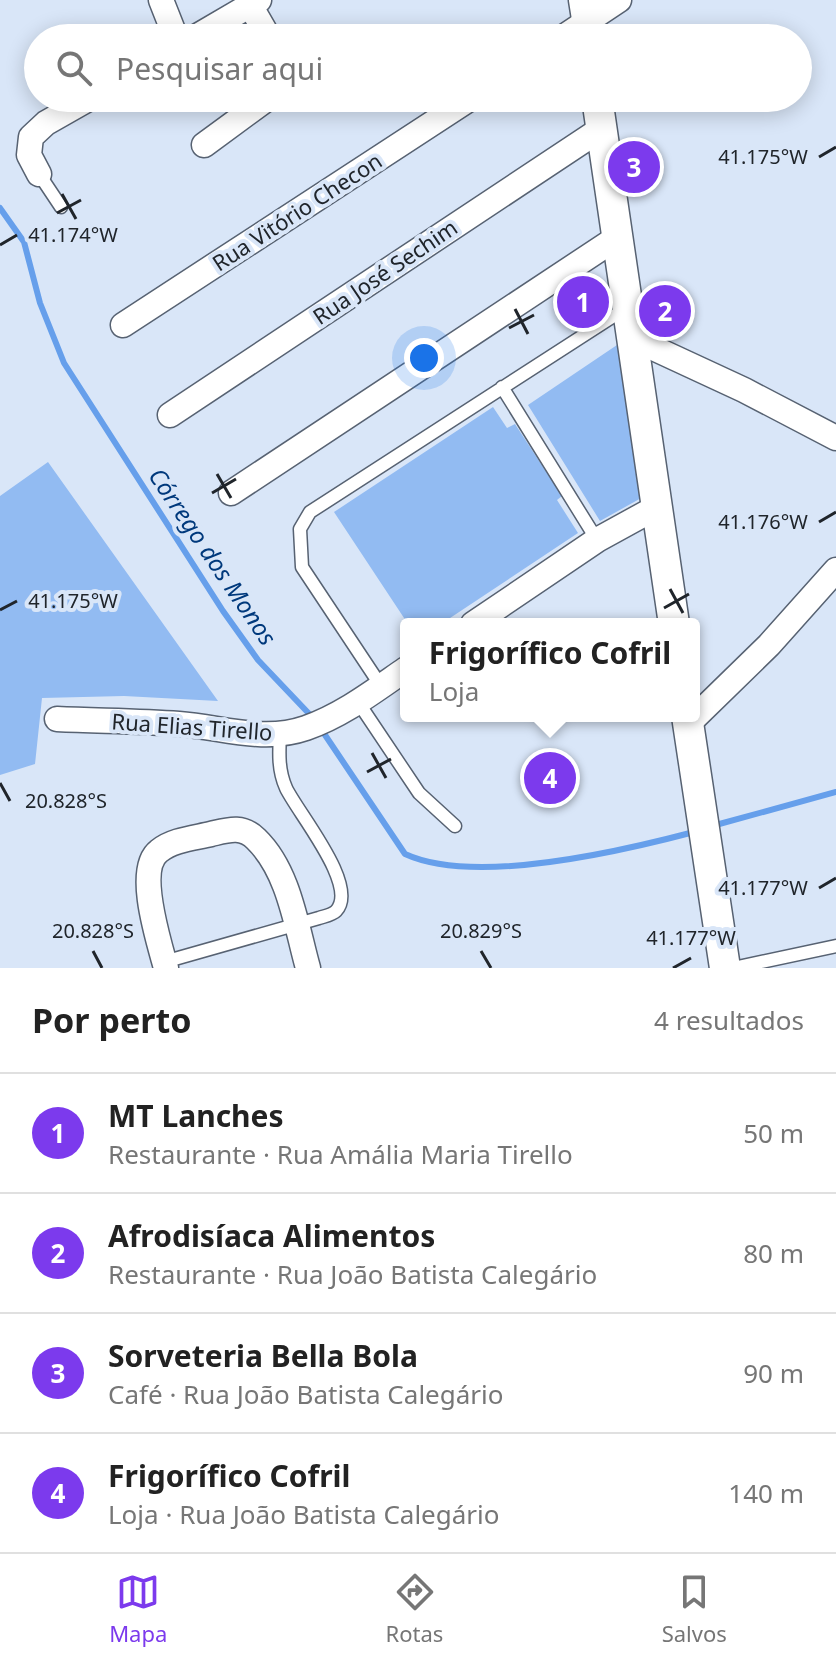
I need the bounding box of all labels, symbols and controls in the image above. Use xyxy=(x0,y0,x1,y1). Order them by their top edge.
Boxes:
search box xyxy=(24,24,812,112)
icon: search xyxy=(52,46,96,90)
text: Pesquisar aqui xyxy=(116,48,323,89)
pin: 3 xyxy=(608,137,660,197)
text: 41.175°W xyxy=(718,143,808,170)
street label: Rua Vitório Checon xyxy=(206,145,387,277)
street label: Rua José Sechim xyxy=(306,212,463,331)
text: 41.174°W xyxy=(28,221,118,248)
pin: 1 xyxy=(557,272,609,332)
pin: 2 xyxy=(639,281,691,341)
your location xyxy=(404,338,444,378)
water label: Córrego dos Monos xyxy=(142,461,285,651)
text: 41.176°W xyxy=(718,508,808,535)
text: 41.175°W xyxy=(28,587,118,614)
popup xyxy=(400,618,700,722)
text: Frigorífico Cofril xyxy=(429,632,671,673)
text: Loja xyxy=(429,673,479,709)
street label: Rua Elias Tirello xyxy=(111,705,273,747)
pin: 4 xyxy=(524,748,576,808)
text: 20.828°S xyxy=(25,787,107,814)
text: 41.177°W xyxy=(718,874,808,901)
text: 20.828°S xyxy=(52,917,134,944)
text: 20.829°S xyxy=(440,917,522,944)
text: 41.177°W xyxy=(646,924,736,951)
text: Por perto xyxy=(32,997,191,1043)
text: 4 resultados xyxy=(654,1002,804,1038)
text: MT Lanches xyxy=(108,1095,284,1136)
text: 1 xyxy=(51,1115,65,1151)
text: 50 m xyxy=(743,1115,804,1151)
text: Restaurante · Rua Amália Maria Tirello xyxy=(108,1136,573,1172)
text: Afrodisíaca Alimentos xyxy=(108,1215,435,1256)
text: 2 xyxy=(51,1235,65,1271)
text: 80 m xyxy=(743,1235,804,1271)
text: Restaurante · Rua João Batista Calegário xyxy=(108,1256,597,1292)
text: Sorveteria Bella Bola xyxy=(108,1335,418,1376)
text: 3 xyxy=(51,1355,65,1391)
text: 90 m xyxy=(743,1355,804,1391)
text: Café · Rua João Batista Calegário xyxy=(108,1376,504,1412)
text: Frigorífico Cofril xyxy=(108,1455,350,1496)
text: 4 xyxy=(51,1475,65,1511)
text: 140 m xyxy=(728,1475,804,1511)
text: Loja · Rua João Batista Calegário xyxy=(108,1496,500,1532)
tab: Mapa xyxy=(109,1570,167,1648)
tab: Rotas xyxy=(386,1570,443,1648)
tab: Salvos xyxy=(662,1570,727,1648)

